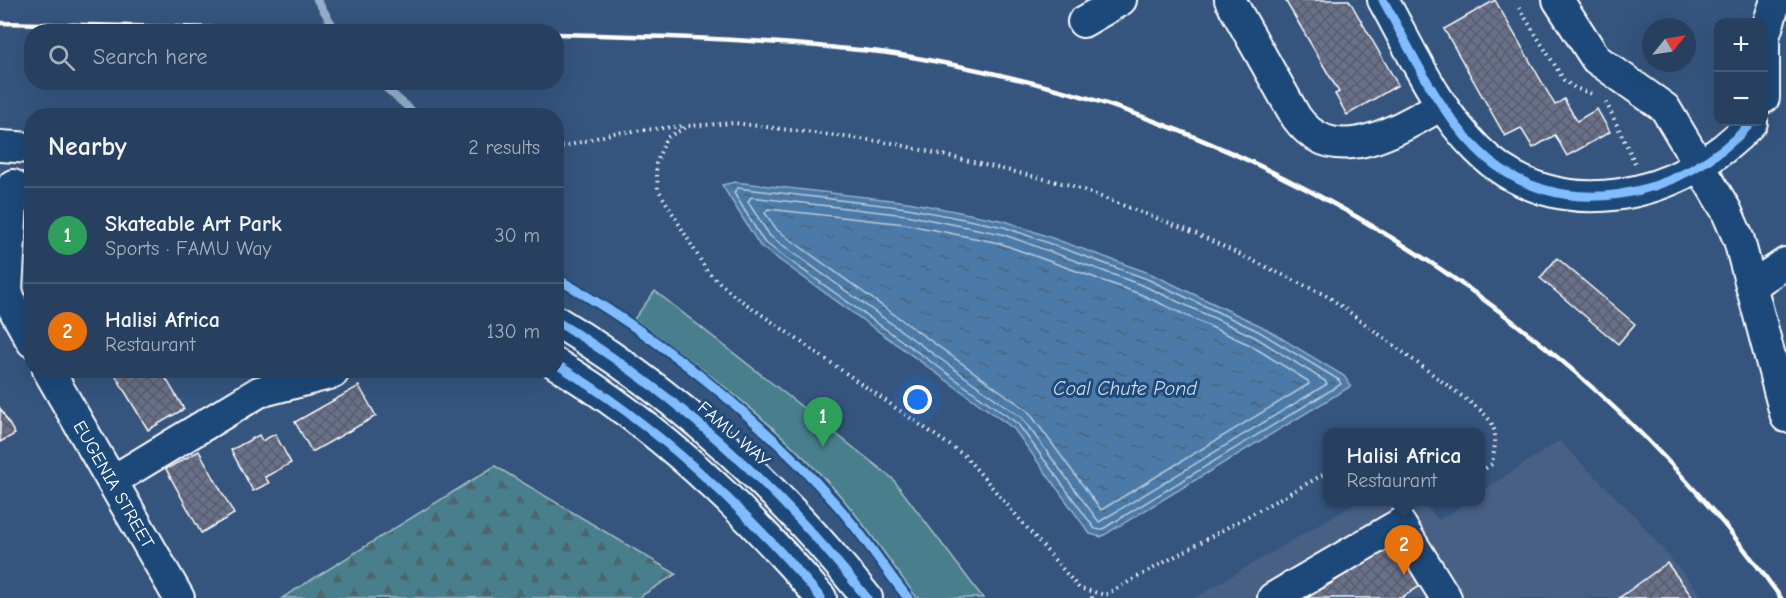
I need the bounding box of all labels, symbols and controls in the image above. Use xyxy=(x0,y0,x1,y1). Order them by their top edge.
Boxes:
north arrow xyxy=(1642,18,1696,72)
map controls xyxy=(1714,18,1768,126)
button: + xyxy=(1714,18,1768,72)
search box xyxy=(24,24,564,90)
icon: search xyxy=(45,41,78,74)
text: Search here xyxy=(93,44,208,70)
button: − xyxy=(1714,72,1768,126)
text: Nearby xyxy=(48,132,127,162)
text: 2 results xyxy=(468,136,540,159)
text: Skateable Art Park xyxy=(105,211,282,237)
text: 1 xyxy=(64,224,71,247)
text: 30 m xyxy=(494,224,540,247)
text: Sports · FAMU Way xyxy=(105,237,271,260)
text: Halisi Africa xyxy=(105,307,220,333)
text: 2 xyxy=(63,320,72,343)
text: 130 m xyxy=(487,320,540,343)
text: Restaurant xyxy=(105,333,195,356)
water label: Coal Chute Pond xyxy=(1053,377,1198,400)
your location xyxy=(903,385,932,414)
street label: FAMU WAY xyxy=(693,397,774,472)
pin: 1 xyxy=(804,398,842,447)
street label: EUGENIA STREET xyxy=(68,417,159,553)
popup xyxy=(1323,428,1485,506)
text: Halisi Africa xyxy=(1347,443,1461,469)
text: Restaurant xyxy=(1347,469,1437,492)
pin: 2 xyxy=(1384,526,1424,575)

